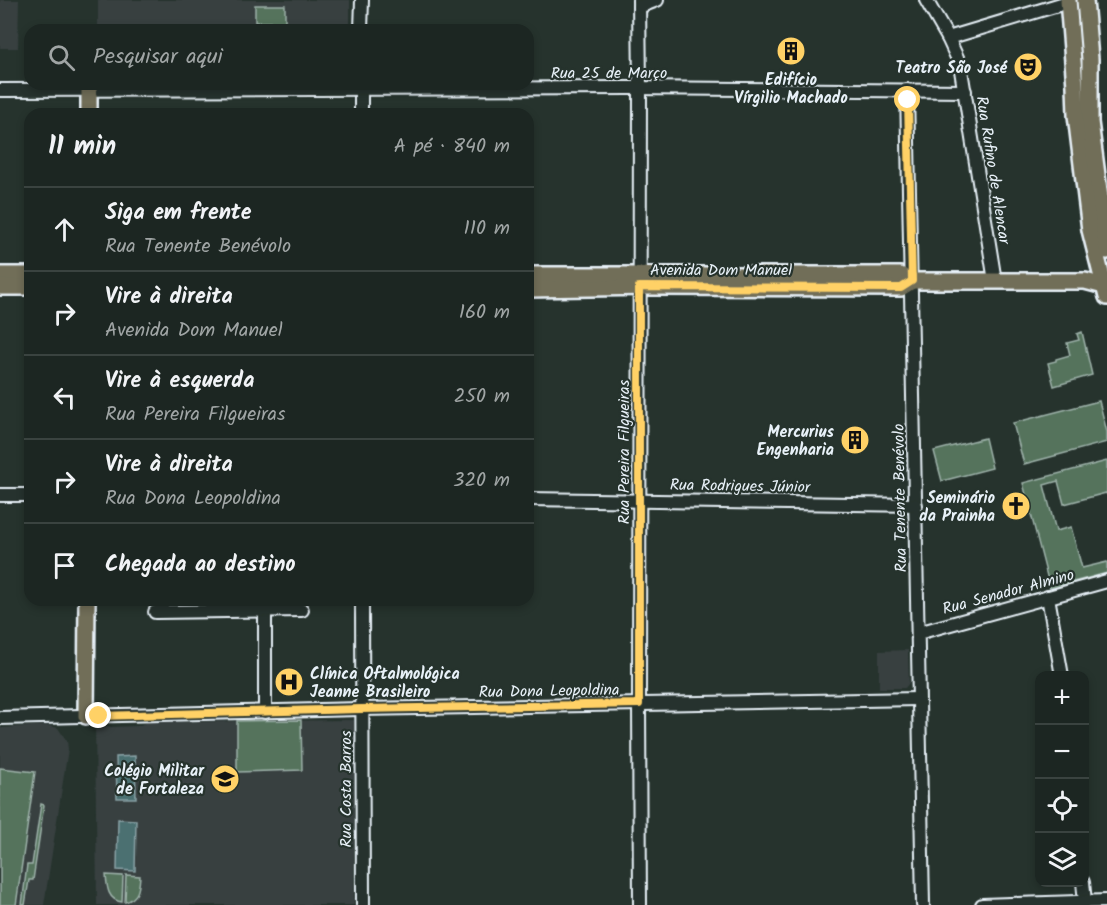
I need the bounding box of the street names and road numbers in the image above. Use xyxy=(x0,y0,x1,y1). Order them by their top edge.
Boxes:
street label: Rua 25 de Março xyxy=(551,61,667,86)
street label: Rua Rufino de Alencar xyxy=(968,94,1017,248)
street label: Avenida Dom Manuel xyxy=(650,258,792,283)
street label: Rua Pereira Filgueiras xyxy=(612,380,637,524)
street label: Rua Tenente Benévolo xyxy=(887,423,914,573)
street label: Rua Rodrigues Júnior xyxy=(670,473,812,500)
street label: Rua Senador Almino xyxy=(940,563,1077,622)
street label: Rua Dona Leopoldina xyxy=(478,678,620,705)
street label: Rua Costa Barros xyxy=(334,730,359,848)

